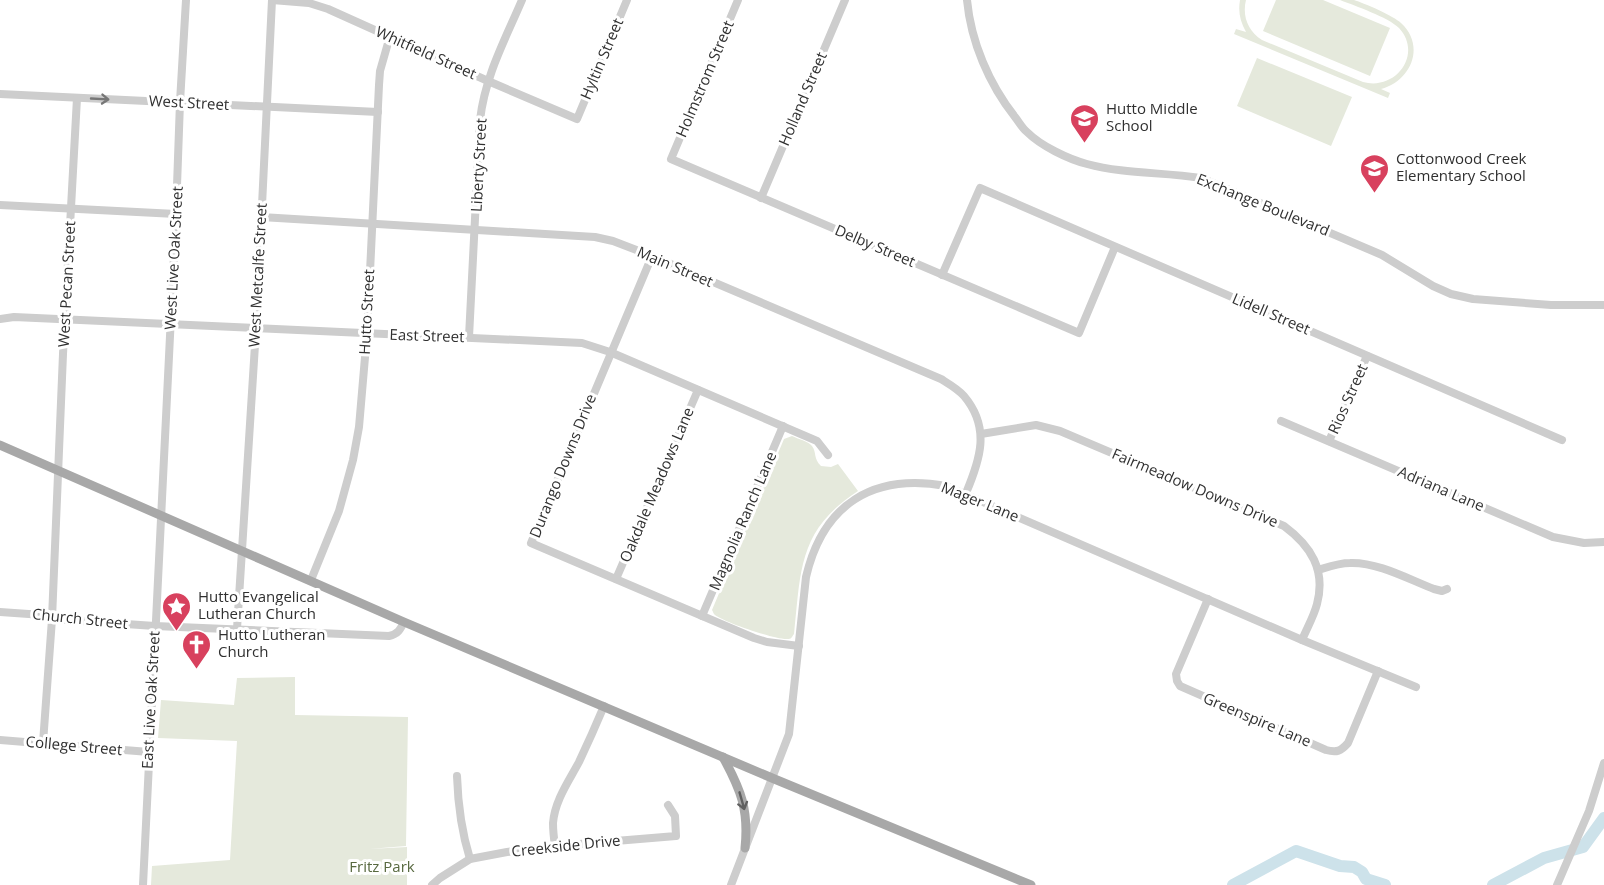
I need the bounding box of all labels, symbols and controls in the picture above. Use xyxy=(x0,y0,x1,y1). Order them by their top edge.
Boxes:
street label: Hyltin Street xyxy=(575,15,627,102)
street label: Holmstrom Street xyxy=(670,17,738,140)
street label: Whitfield Street xyxy=(373,21,480,83)
street label: Holland Street xyxy=(773,49,831,149)
street label: West Street xyxy=(148,90,230,114)
one-way arrow xyxy=(90,93,110,104)
place label: Hutto Middle School xyxy=(1106,98,1198,135)
school or university icon: Hutto Middle School xyxy=(1069,102,1101,144)
street label: Liberty Street xyxy=(466,117,490,212)
place label: Cottonwood Creek Elementary School xyxy=(1396,148,1527,185)
school or university icon: Cottonwood Creek Elementary School xyxy=(1359,152,1391,194)
street label: Exchange Boulevard xyxy=(1194,168,1333,240)
street label: West Live Oak Street xyxy=(159,186,187,330)
street label: West Metcalfe Street xyxy=(243,202,271,348)
street label: Delby Street xyxy=(832,219,919,271)
street label: West Pecan Street xyxy=(53,220,79,348)
street label: Main Street xyxy=(634,241,716,291)
street label: Hutto Street xyxy=(354,269,378,355)
street label: Lidell Street xyxy=(1229,288,1313,338)
street label: East Street xyxy=(389,324,465,346)
street label: Rios Street xyxy=(1323,360,1371,437)
street label: Durango Downs Drive xyxy=(524,391,600,540)
street label: Oakdale Meadows Lane xyxy=(614,404,698,565)
street label: Fairmeadow Downs Drive xyxy=(1109,443,1282,531)
street label: Magnolia Ranch Lane xyxy=(704,448,780,593)
street label: Adriana Lane xyxy=(1395,461,1488,515)
street label: Mager Lane xyxy=(939,476,1022,526)
place label: Hutto Evangelical Lutheran Church xyxy=(198,586,319,623)
place icon: Hutto Evangelical Lutheran Church xyxy=(161,590,193,632)
street label: Church Street xyxy=(31,603,129,633)
place label: Hutto Lutheran Church xyxy=(218,624,326,661)
church icon: Hutto Lutheran Church xyxy=(181,628,213,670)
street label: East Live Oak Street xyxy=(136,630,164,769)
street label: Greenspire Lane xyxy=(1200,687,1314,751)
street label: College Street xyxy=(25,731,123,759)
one-way arrow xyxy=(737,791,748,810)
street label: Creekside Drive xyxy=(510,829,621,861)
park label: Fritz Park xyxy=(349,856,415,876)

